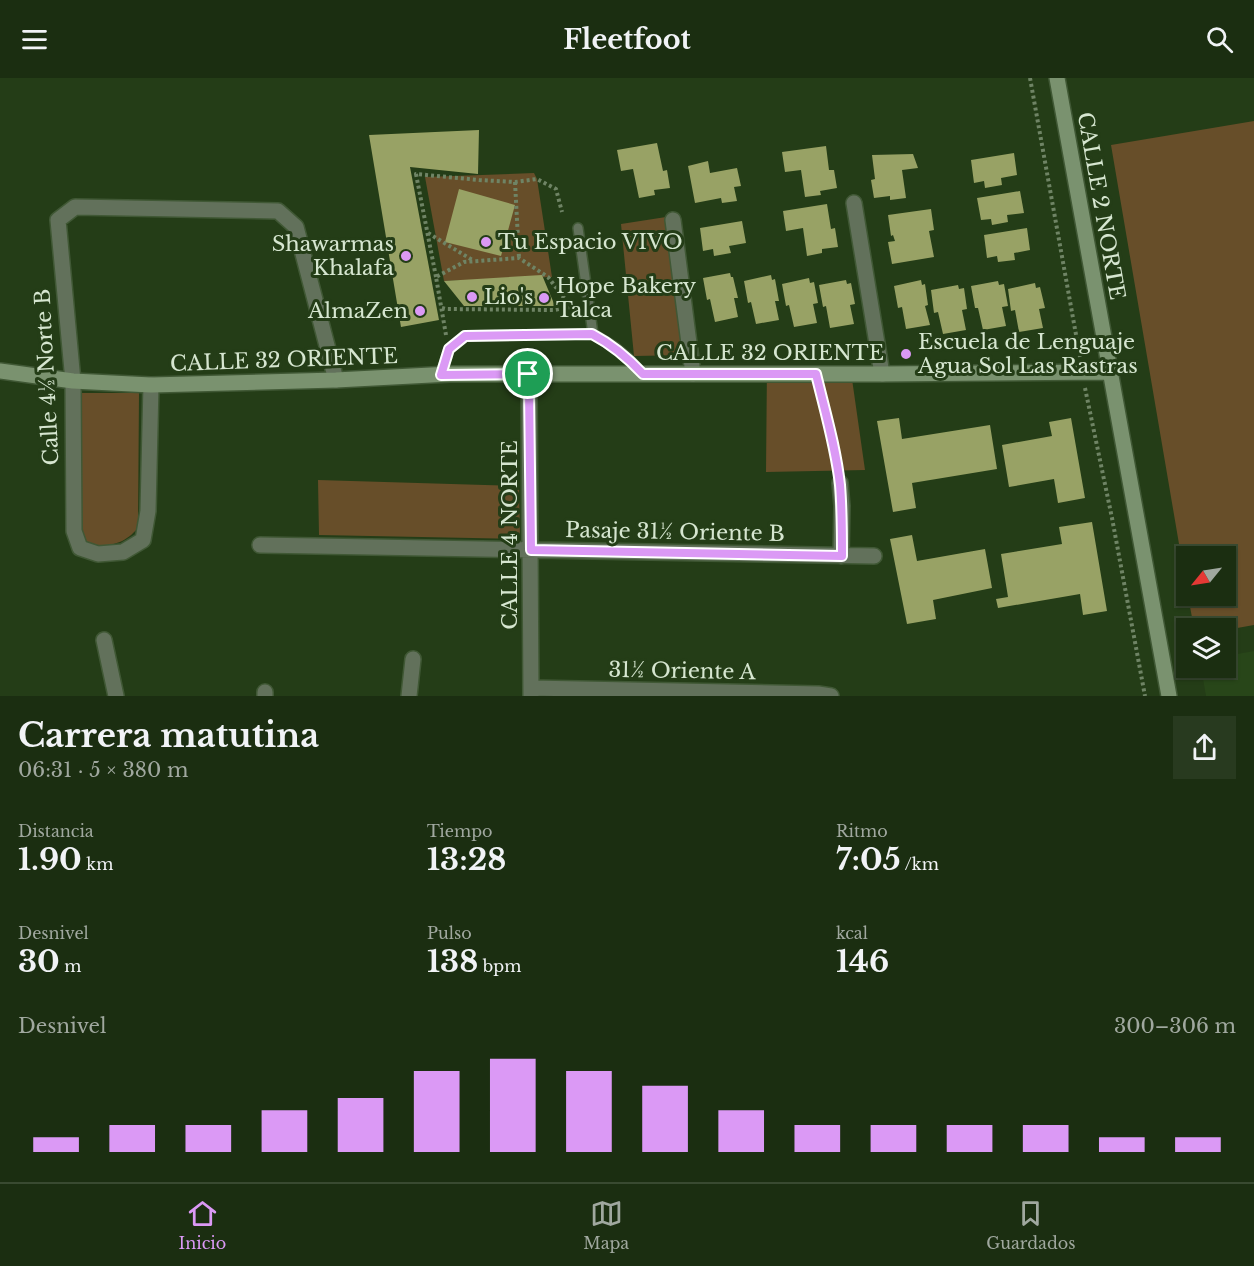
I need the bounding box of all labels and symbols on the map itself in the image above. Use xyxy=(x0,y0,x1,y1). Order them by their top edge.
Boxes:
street label: CALLE 2 NORTE xyxy=(1072,110,1130,302)
place label: Tu Espacio VIVO xyxy=(498,229,683,255)
place label: Shawarmas Khalafa xyxy=(272,231,394,281)
marker: Tu Espacio VIVO xyxy=(479,235,493,249)
marker: Shawarmas Khalafa xyxy=(399,249,413,263)
place label: Hope Bakery Talca xyxy=(556,273,697,323)
place label: Lio's xyxy=(484,284,533,310)
street label: Calle 4½ Norte B xyxy=(29,288,65,466)
marker: Lio's xyxy=(465,290,479,304)
marker: Hope Bakery Talca xyxy=(537,291,551,305)
place label: AlmaZen xyxy=(307,298,408,324)
marker: AlmaZen xyxy=(413,304,427,318)
place label: Escuela de Lenguaje Agua Sol Las Rastras xyxy=(917,329,1138,379)
street label: CALLE 32 ORIENTE xyxy=(656,340,884,366)
street label: CALLE 32 ORIENTE xyxy=(170,343,398,377)
marker: Escuela de Lenguaje Agua Sol Las Rastras xyxy=(899,347,913,361)
pin xyxy=(502,348,553,399)
street label: CALLE 4 NORTE xyxy=(497,440,523,630)
street label: Pasaje 31½ Oriente B xyxy=(565,517,785,547)
north arrow xyxy=(1176,546,1236,606)
street label: 31½ Oriente A xyxy=(608,657,757,685)

